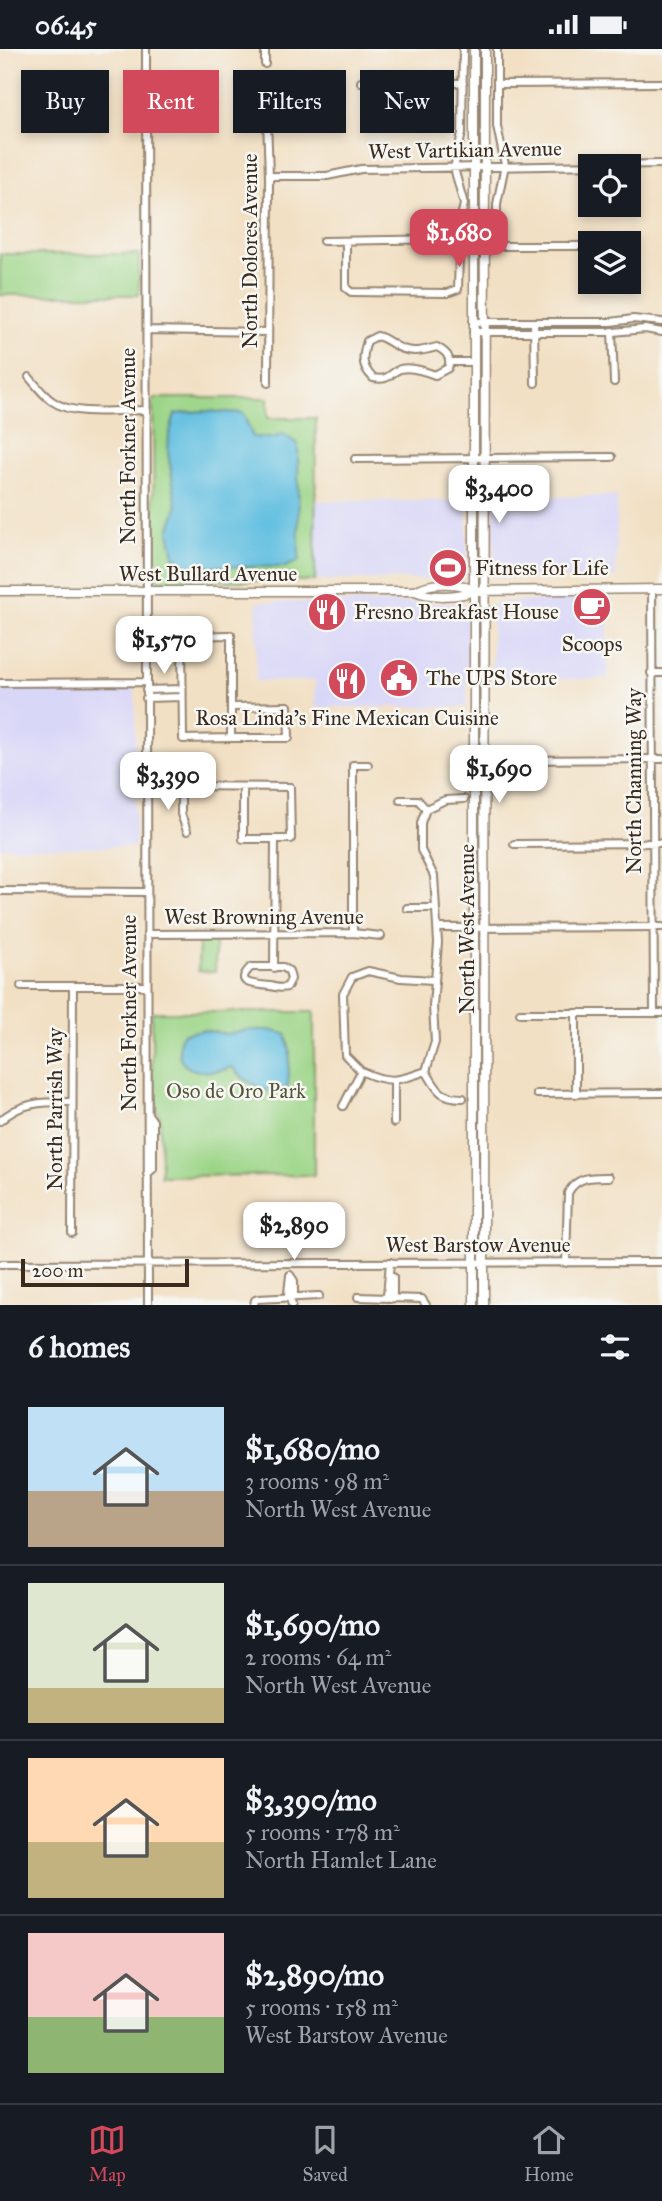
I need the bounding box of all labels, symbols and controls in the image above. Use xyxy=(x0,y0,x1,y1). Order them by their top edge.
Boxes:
text: 06:45 xyxy=(35,9,97,41)
chip: Buy xyxy=(21,70,109,133)
chip: Rent xyxy=(123,70,219,133)
chip: Filters xyxy=(233,70,346,133)
chip: New xyxy=(360,70,454,133)
street label: West Vartikian Avenue xyxy=(368,135,562,165)
street label: North Dolores Avenue xyxy=(237,153,263,348)
map controls xyxy=(578,154,641,294)
button: locate xyxy=(578,154,641,217)
pin: $1,680 xyxy=(402,209,516,269)
text: $1,680 xyxy=(426,218,492,246)
button: layers xyxy=(578,231,641,294)
street label: North Forkner Avenue xyxy=(115,347,141,544)
pin: $3,400 xyxy=(442,465,556,525)
text: $3,400 xyxy=(465,474,533,502)
sports icon: Fitness for Life xyxy=(427,547,469,589)
place label: Fitness for Life xyxy=(475,555,609,581)
street label: West Bullard Avenue xyxy=(119,561,298,587)
cafe icon: Scoops xyxy=(571,586,613,628)
restaurant icon: Fresno Breakfast House xyxy=(306,591,348,633)
place label: Fresno Breakfast House xyxy=(354,599,559,625)
pin: $1,570 xyxy=(107,617,221,676)
text: $1,570 xyxy=(132,625,196,653)
place label: Scoops xyxy=(562,631,622,657)
public building icon: The UPS Store xyxy=(378,657,420,699)
restaurant icon: Rosa Linda's Fine Mexican Cuisine xyxy=(326,660,368,702)
place label: The UPS Store xyxy=(426,665,557,691)
street label: North Channing Way xyxy=(621,687,647,874)
place label: Rosa Linda's Fine Mexican Cuisine xyxy=(195,705,499,731)
pin: $1,690 xyxy=(442,745,556,805)
pin: $3,390 xyxy=(111,753,225,812)
text: $1,690 xyxy=(466,754,532,782)
text: $3,390 xyxy=(136,761,200,789)
street label: North West Avenue xyxy=(454,844,480,1014)
street label: West Browning Avenue xyxy=(164,904,364,930)
street label: North Forkner Avenue xyxy=(116,914,142,1111)
street label: North Parrish Way xyxy=(42,1026,68,1190)
park label: Oso de Oro Park xyxy=(166,1078,306,1104)
pin: $2,890 xyxy=(237,1203,351,1262)
text: $2,890 xyxy=(259,1211,329,1239)
street label: West Barstow Avenue xyxy=(385,1232,571,1258)
scale bar xyxy=(21,1256,189,1288)
text: 200 m xyxy=(32,1259,84,1282)
icon: filters xyxy=(596,1328,634,1366)
text: 6 homes xyxy=(28,1329,130,1365)
text: $1,680/mo xyxy=(245,1431,380,1467)
icon: home xyxy=(84,1435,168,1519)
text: 3 rooms · 98 m² xyxy=(245,1467,389,1495)
text: North West Avenue xyxy=(245,1495,431,1523)
text: $1,690/mo xyxy=(245,1607,380,1643)
icon: home xyxy=(84,1611,168,1695)
text: 2 rooms · 64 m² xyxy=(245,1643,391,1671)
text: North West Avenue xyxy=(245,1671,431,1699)
text: $3,390/mo xyxy=(245,1782,377,1818)
icon: home xyxy=(84,1786,168,1870)
text: 5 rooms · 178 m² xyxy=(245,1818,400,1846)
text: North Hamlet Lane xyxy=(245,1846,437,1874)
text: $2,890/mo xyxy=(245,1957,384,1993)
icon: home xyxy=(84,1961,168,2045)
text: 5 rooms · 158 m² xyxy=(245,1993,398,2021)
text: West Barstow Avenue xyxy=(245,2021,448,2049)
tab: Map xyxy=(88,2121,126,2186)
tab: Saved xyxy=(303,2121,348,2186)
tab: Home xyxy=(524,2121,574,2186)

